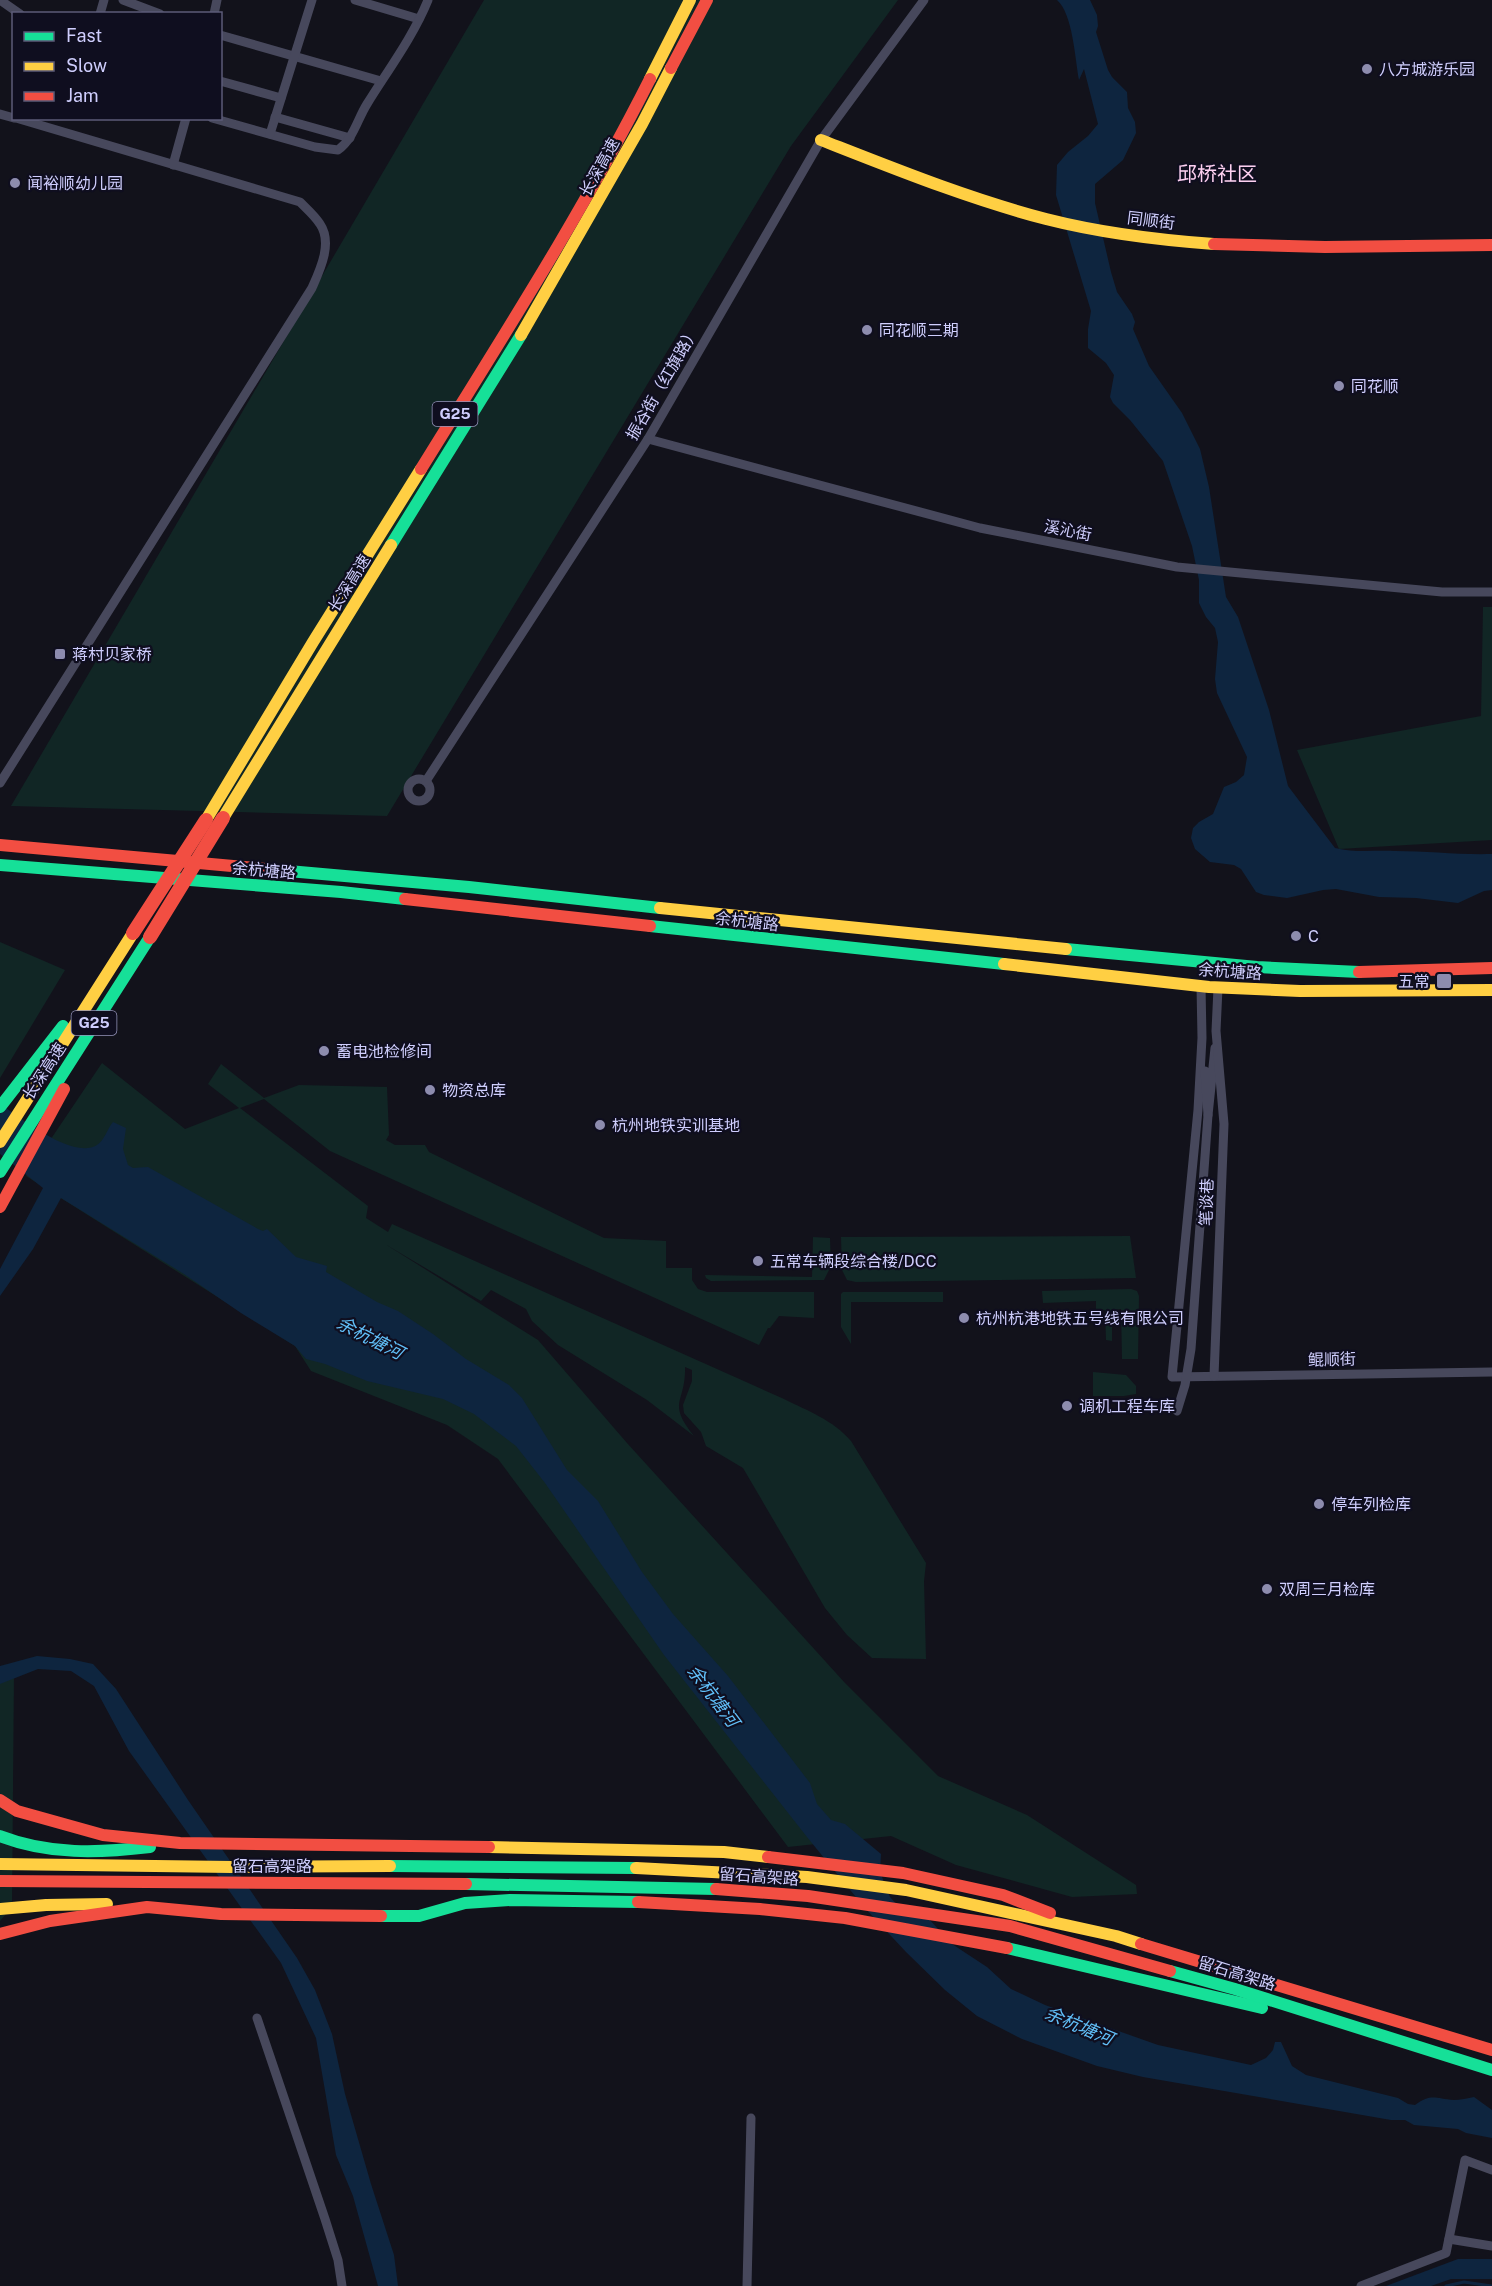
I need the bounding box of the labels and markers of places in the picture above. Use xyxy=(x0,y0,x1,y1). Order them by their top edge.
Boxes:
place label: 八方城游乐园 xyxy=(1379,60,1475,79)
marker: 八方城游乐园 xyxy=(1360,62,1374,76)
place label: 闻裕顺幼儿园 xyxy=(27,174,123,193)
marker: 闻裕顺幼儿园 xyxy=(8,176,22,190)
place label: 同花顺三期 xyxy=(879,321,959,340)
marker: 同花顺三期 xyxy=(860,323,874,337)
place label: 同花顺 xyxy=(1351,377,1399,396)
marker: 同花顺 xyxy=(1332,379,1346,393)
place label: 蒋村贝家桥 xyxy=(72,645,152,664)
marker: 蒋村贝家桥 xyxy=(53,647,67,661)
place label: C xyxy=(1308,927,1319,946)
marker: C xyxy=(1289,929,1303,943)
place label: 五常 xyxy=(1398,972,1430,991)
marker: 五常 xyxy=(1435,972,1453,990)
place label: 蓄电池检修间 xyxy=(336,1042,432,1061)
marker: 蓄电池检修间 xyxy=(317,1044,331,1058)
place label: 物资总库 xyxy=(442,1081,506,1100)
marker: 物资总库 xyxy=(423,1083,437,1097)
place label: 杭州地铁实训基地 xyxy=(612,1116,740,1135)
marker: 杭州地铁实训基地 xyxy=(593,1118,607,1132)
place label: 五常车辆段综合楼/DCC xyxy=(770,1252,937,1271)
marker: 五常车辆段综合楼/DCC xyxy=(751,1254,765,1268)
place label: 杭州杭港地铁五号线有限公司 xyxy=(976,1309,1184,1328)
marker: 杭州杭港地铁五号线有限公司 xyxy=(957,1311,971,1325)
place label: 调机工程车库 xyxy=(1079,1397,1175,1416)
marker: 调机工程车库 xyxy=(1060,1399,1074,1413)
place label: 停车列检库 xyxy=(1331,1495,1411,1514)
marker: 停车列检库 xyxy=(1312,1497,1326,1511)
place label: 双周三月检库 xyxy=(1279,1580,1375,1599)
marker: 双周三月检库 xyxy=(1260,1582,1274,1596)

